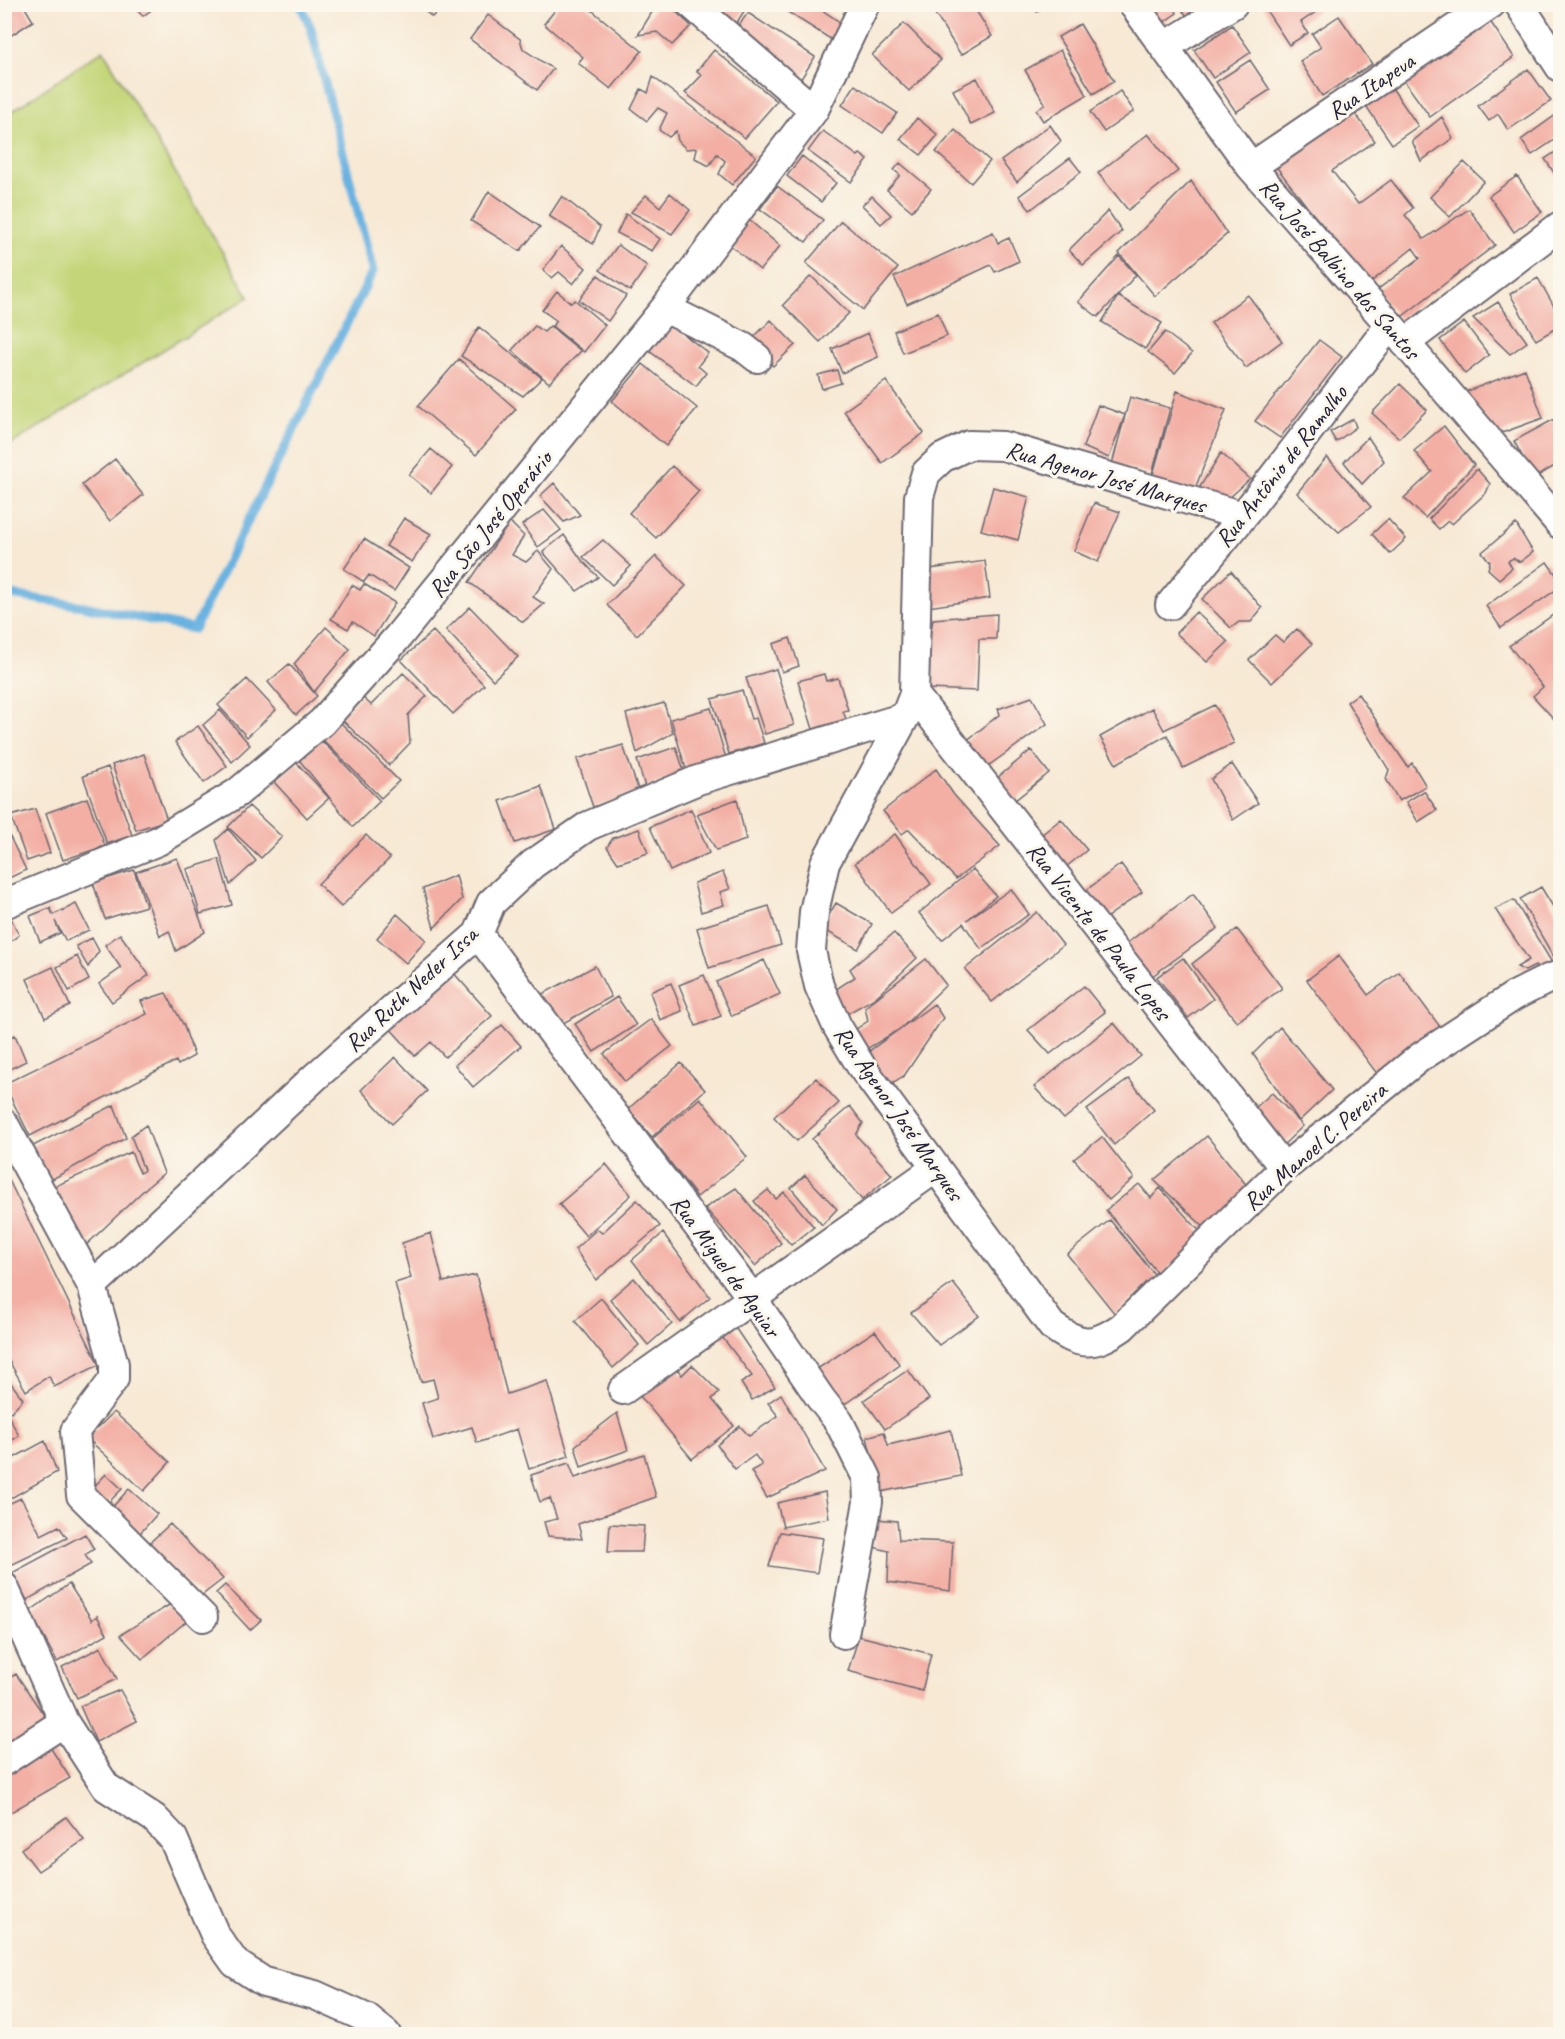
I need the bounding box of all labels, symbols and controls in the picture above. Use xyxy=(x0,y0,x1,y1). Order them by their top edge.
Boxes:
street label: Rua Itapeva xyxy=(1322,45,1421,126)
street label: Rua José Balbino dos Santos xyxy=(1253,172,1428,367)
street label: Rua Antônio de Ramalho xyxy=(1208,378,1355,553)
street label: Rua Agenor José Marques xyxy=(1003,434,1211,520)
street label: Rua São José Operário xyxy=(422,443,560,604)
street label: Rua Vicente de Paula Lopes xyxy=(1020,836,1179,1028)
street label: Rua Ruth Neder Issa xyxy=(338,918,485,1058)
street label: Rua Agenor José Marques xyxy=(827,1020,972,1208)
street label: Rua Manoel C. Pereira xyxy=(1237,1074,1394,1217)
street label: Rua Miguel de Aguiar xyxy=(664,1189,789,1345)

